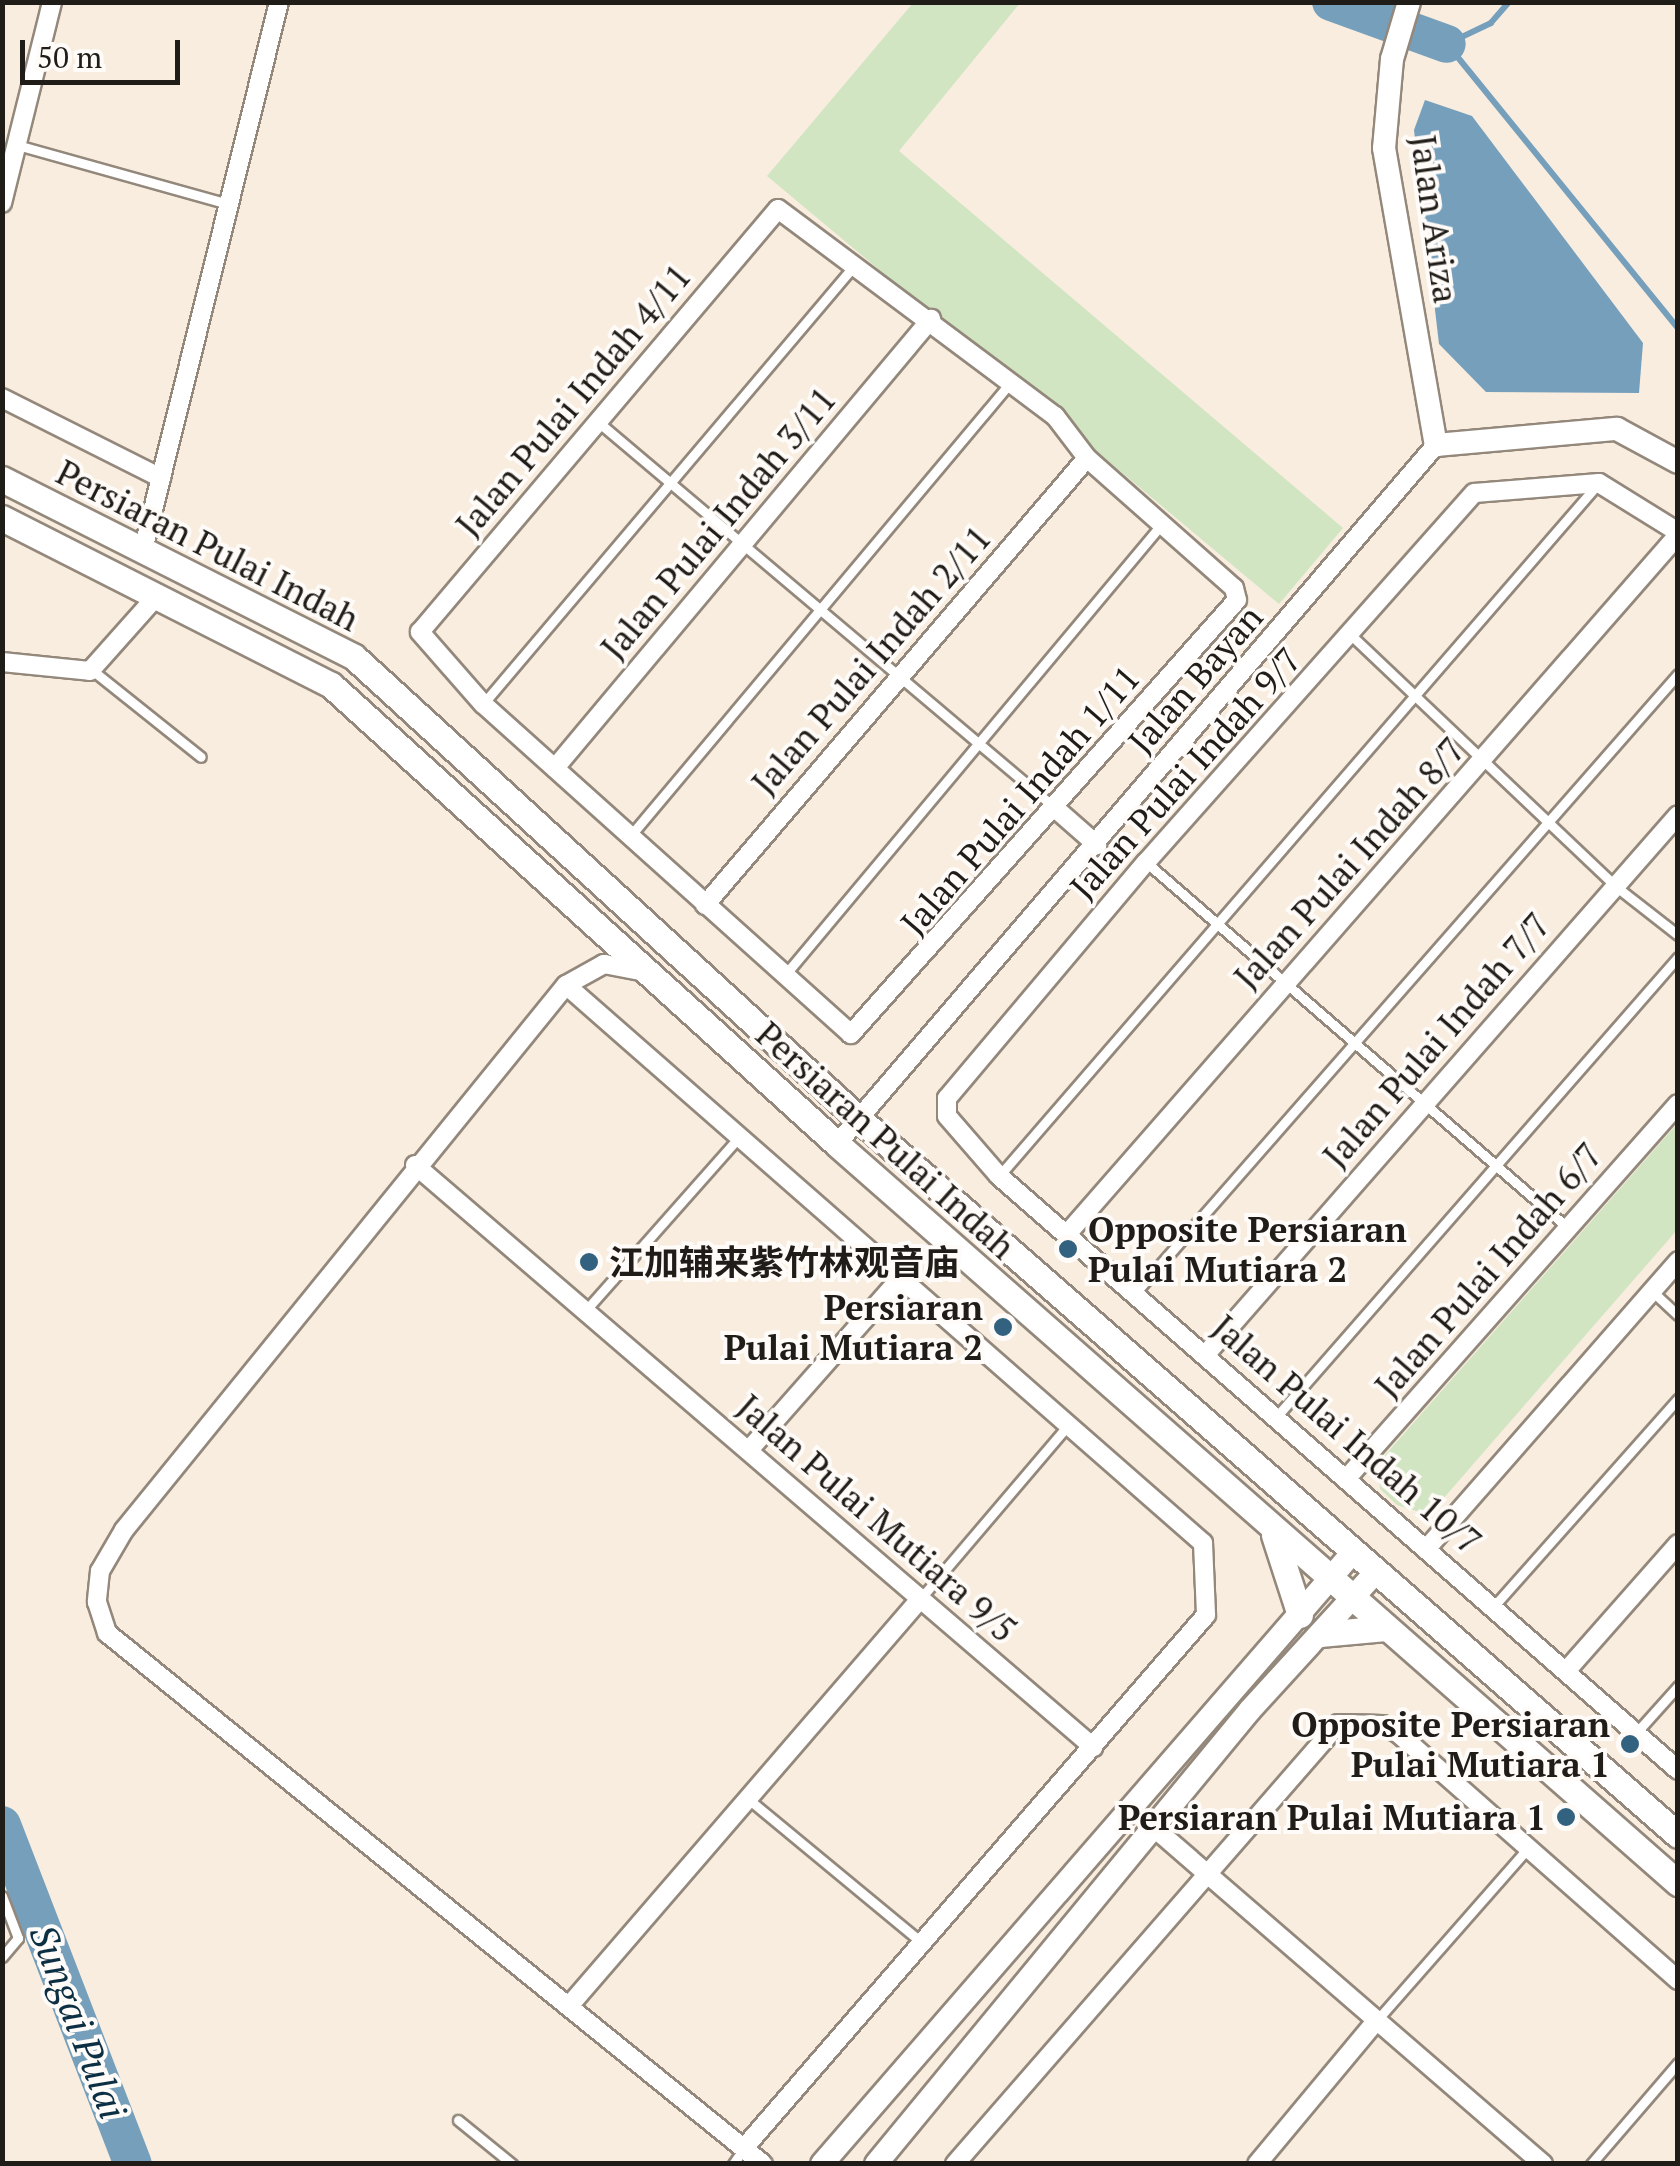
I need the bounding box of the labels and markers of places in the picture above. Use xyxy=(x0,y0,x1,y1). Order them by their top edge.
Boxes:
place label: Opposite Persiaran Pulai Mutiara 2 xyxy=(1088,1208,1407,1290)
marker: Opposite Persiaran Pulai Mutiara 2 xyxy=(1057,1238,1079,1260)
place label: 江加辅来紫竹林观音庙 xyxy=(609,1241,959,1283)
marker: 江加辅来紫竹林观音庙 xyxy=(578,1251,600,1273)
place label: Persiaran Pulai Mutiara 2 xyxy=(724,1286,983,1368)
marker: Persiaran Pulai Mutiara 2 xyxy=(992,1316,1014,1338)
place label: Opposite Persiaran Pulai Mutiara 1 xyxy=(1291,1703,1610,1785)
marker: Opposite Persiaran Pulai Mutiara 1 xyxy=(1619,1733,1641,1755)
place label: Persiaran Pulai Mutiara 1 xyxy=(1118,1796,1546,1838)
marker: Persiaran Pulai Mutiara 1 xyxy=(1555,1806,1577,1828)

